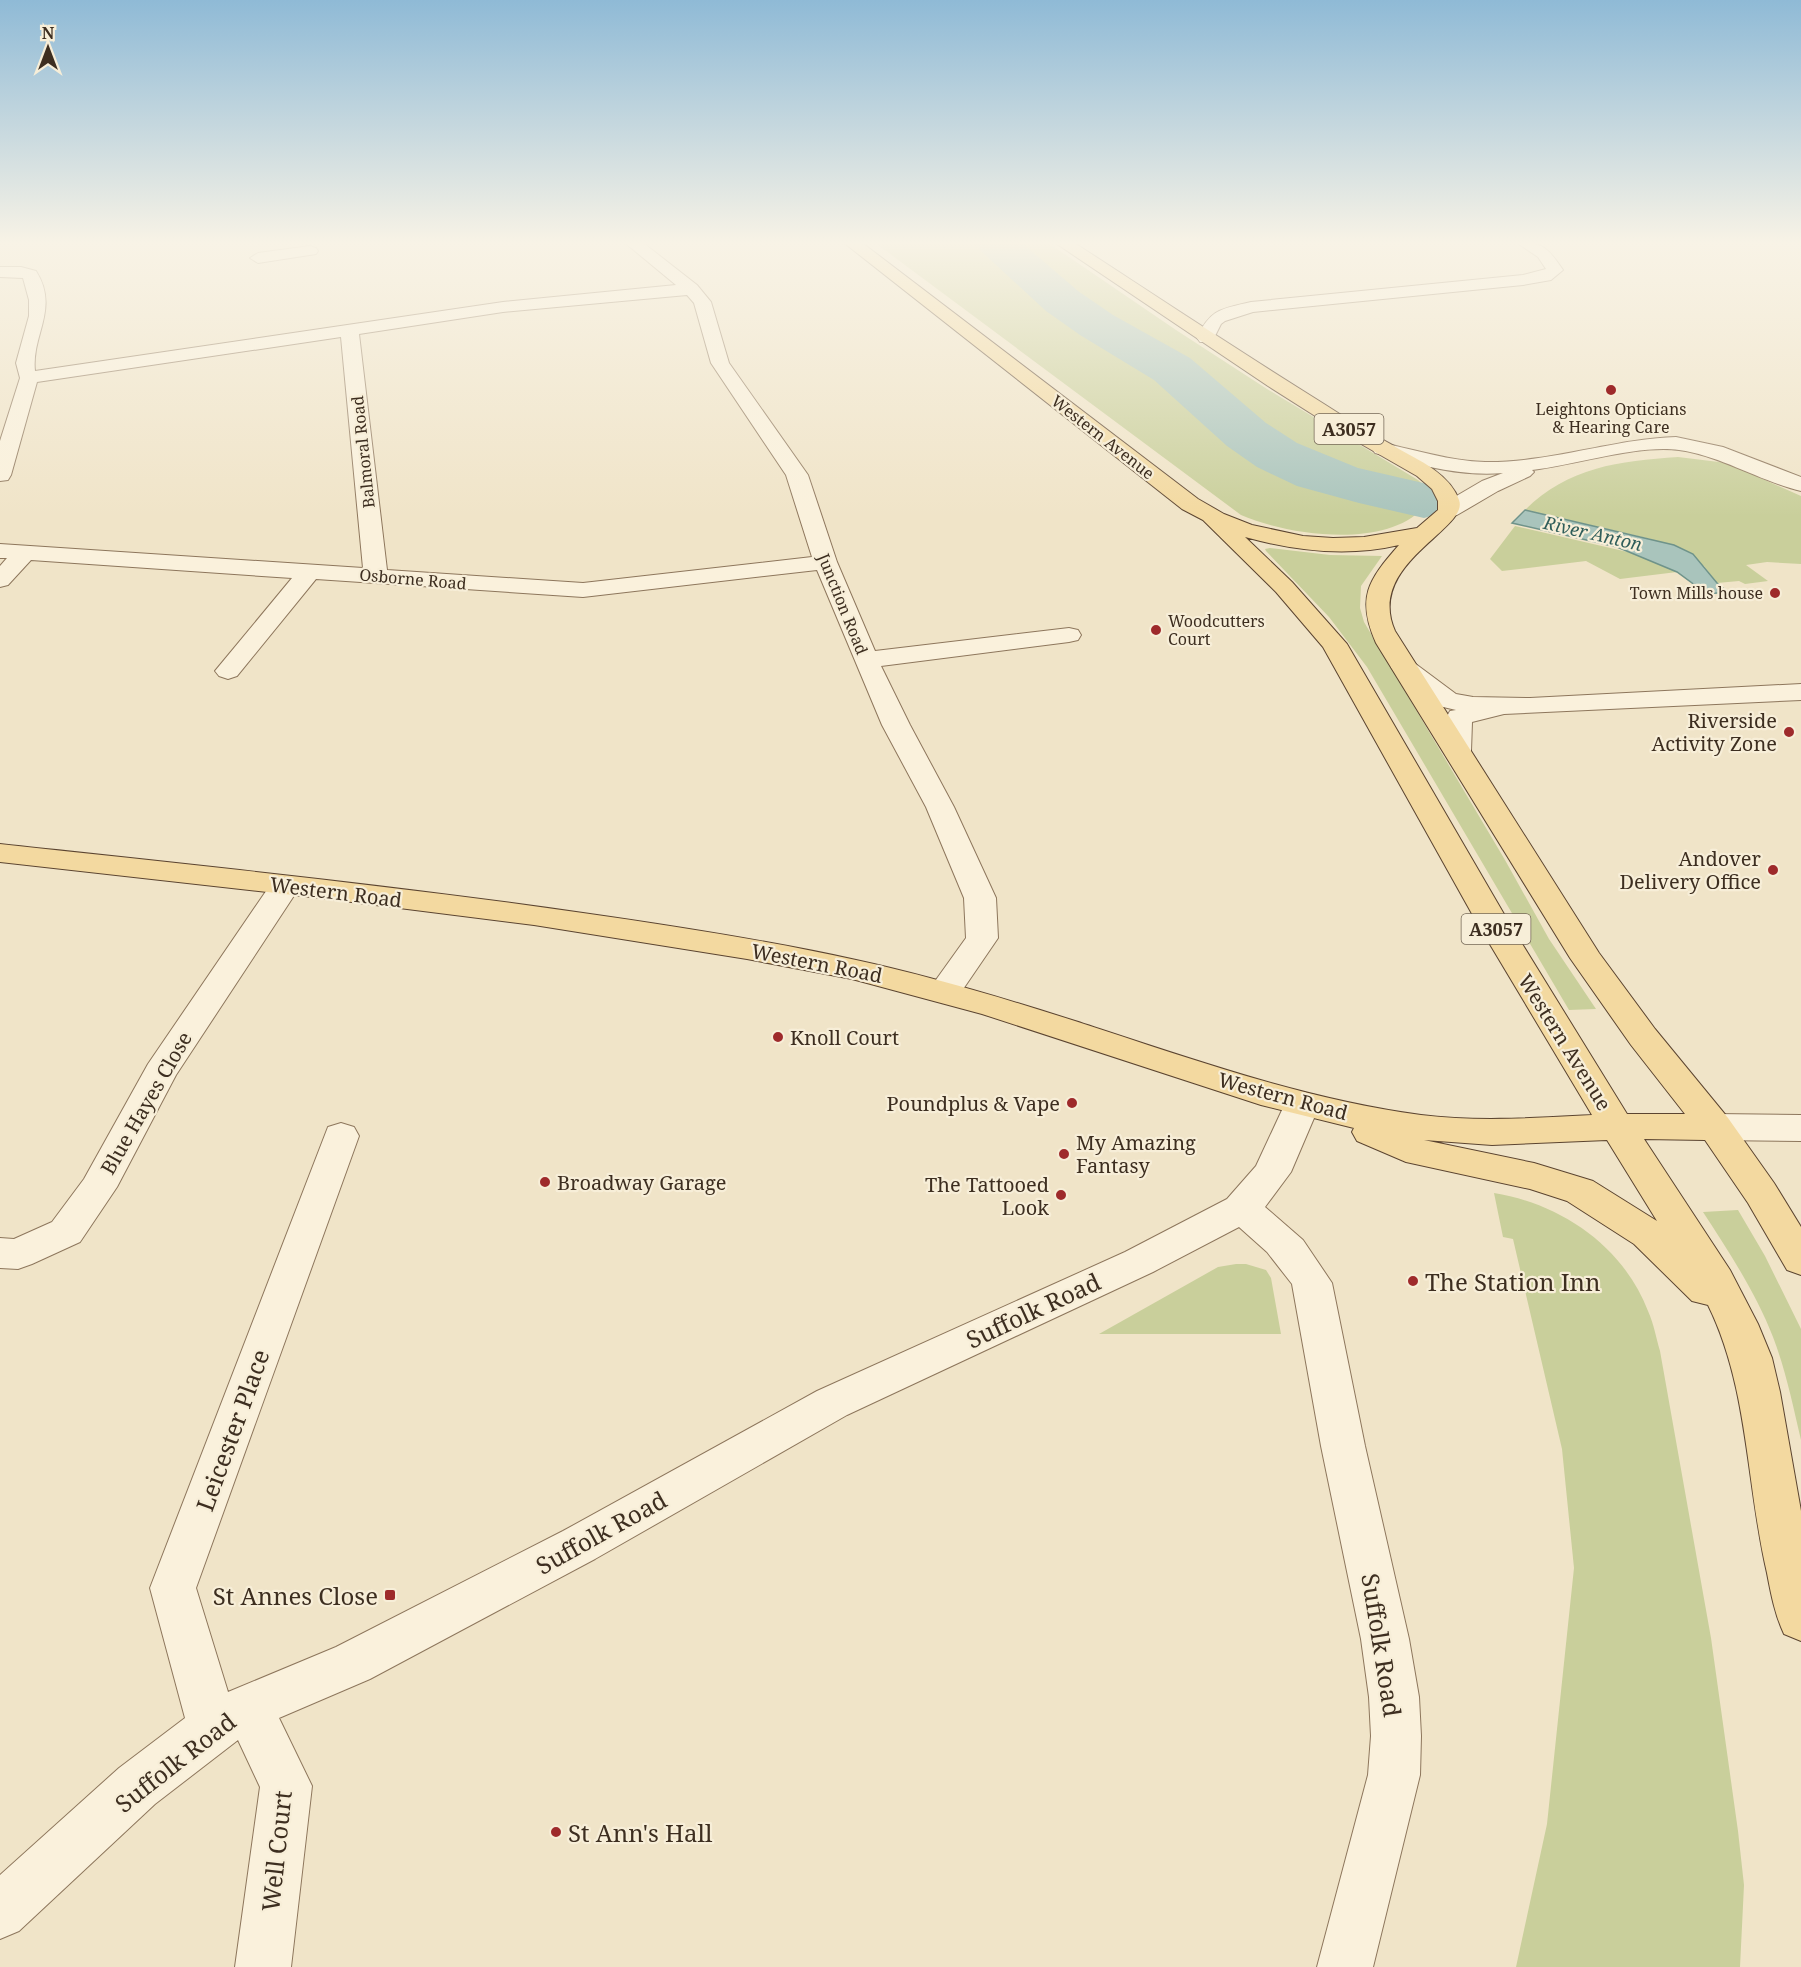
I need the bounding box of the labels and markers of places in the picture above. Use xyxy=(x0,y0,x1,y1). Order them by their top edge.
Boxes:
marker: Leightons Opticians & Hearing Care xyxy=(1604,383,1618,397)
place label: Leightons Opticians & Hearing Care xyxy=(1536,398,1686,438)
place label: Town Mills house xyxy=(1630,582,1763,604)
marker: Town Mills house xyxy=(1768,586,1782,600)
place label: Woodcutters Court xyxy=(1168,610,1265,650)
marker: Woodcutters Court xyxy=(1149,623,1163,637)
place label: Riverside Activity Zone xyxy=(1652,707,1777,757)
marker: Riverside Activity Zone xyxy=(1782,725,1796,739)
place label: Andover Delivery Office xyxy=(1620,845,1762,895)
marker: Andover Delivery Office xyxy=(1766,863,1780,877)
place label: Knoll Court xyxy=(790,1024,899,1051)
marker: Knoll Court xyxy=(771,1030,785,1044)
place label: Poundplus & Vape xyxy=(887,1090,1060,1117)
marker: Poundplus & Vape xyxy=(1065,1096,1079,1110)
place label: My Amazing Fantasy xyxy=(1076,1129,1196,1179)
marker: My Amazing Fantasy xyxy=(1057,1147,1071,1161)
place label: Broadway Garage xyxy=(557,1169,726,1196)
place label: The Tattooed Look xyxy=(925,1171,1049,1221)
marker: Broadway Garage xyxy=(538,1175,552,1189)
marker: The Tattooed Look xyxy=(1054,1188,1068,1202)
place label: The Station Inn xyxy=(1425,1265,1601,1298)
marker: The Station Inn xyxy=(1406,1274,1420,1288)
place label: St Annes Close xyxy=(213,1579,378,1612)
marker: St Annes Close xyxy=(383,1588,397,1602)
place label: St Ann's Hall xyxy=(568,1816,713,1849)
marker: St Ann's Hall xyxy=(549,1825,563,1839)

